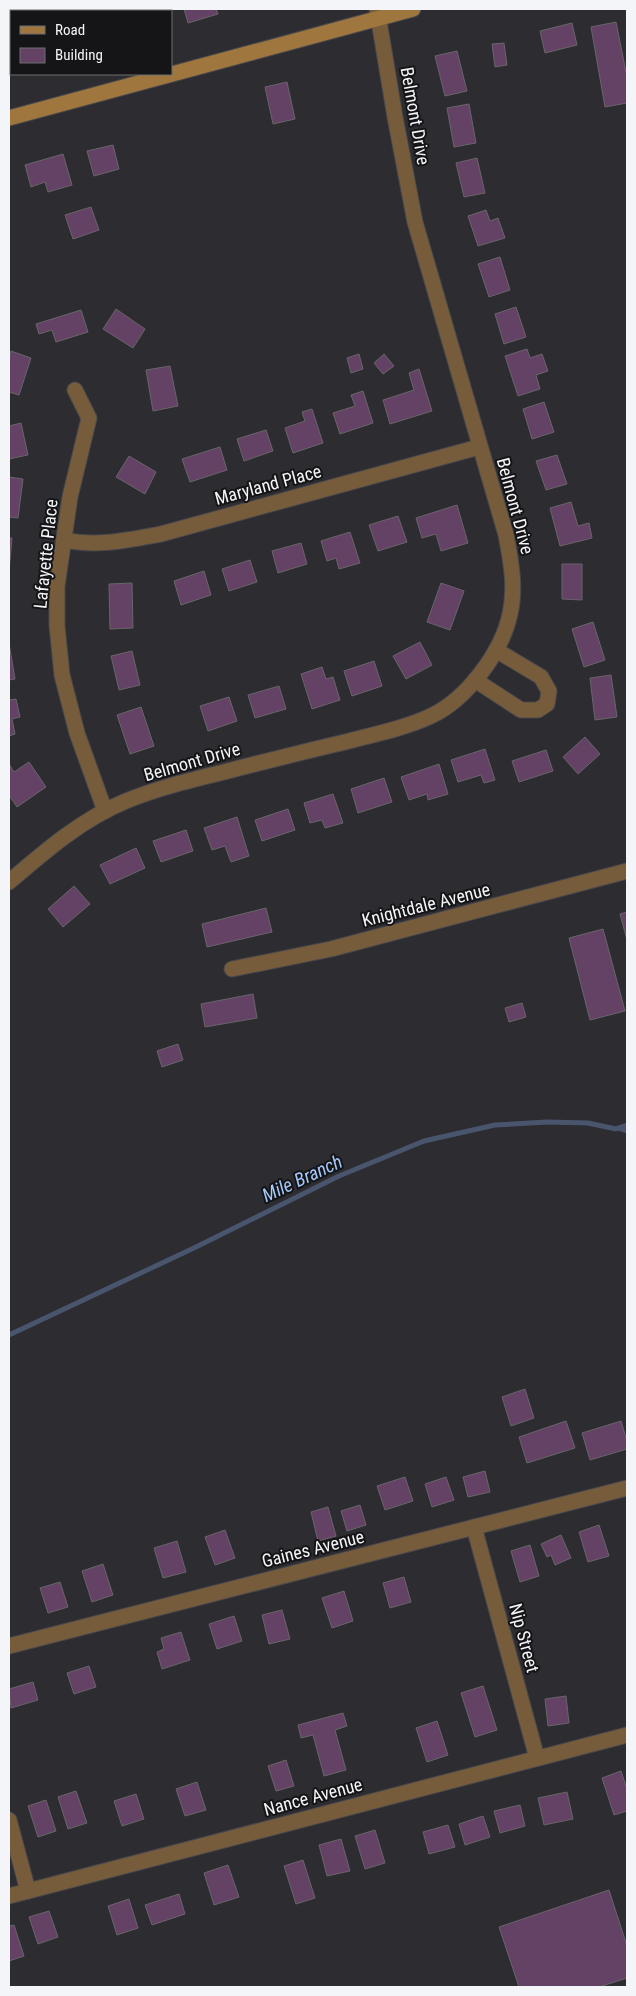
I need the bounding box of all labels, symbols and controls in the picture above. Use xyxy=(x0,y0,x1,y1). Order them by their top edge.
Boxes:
legend xyxy=(10,10,172,75)
text: Road xyxy=(55,21,85,39)
text: Building xyxy=(55,46,103,64)
street label: Belmont Drive xyxy=(397,65,434,167)
street label: Belmont Drive xyxy=(493,455,538,556)
street label: Maryland Place xyxy=(212,460,323,509)
street label: Lafayette Place xyxy=(29,498,62,610)
street label: Belmont Drive xyxy=(141,738,242,785)
street label: Knightdale Avenue xyxy=(360,878,492,931)
water label: Mile Branch xyxy=(258,1150,346,1207)
street label: Gaines Avenue xyxy=(260,1526,366,1571)
street label: Nip Street xyxy=(505,1601,544,1675)
street label: Nance Avenue xyxy=(261,1773,364,1820)

